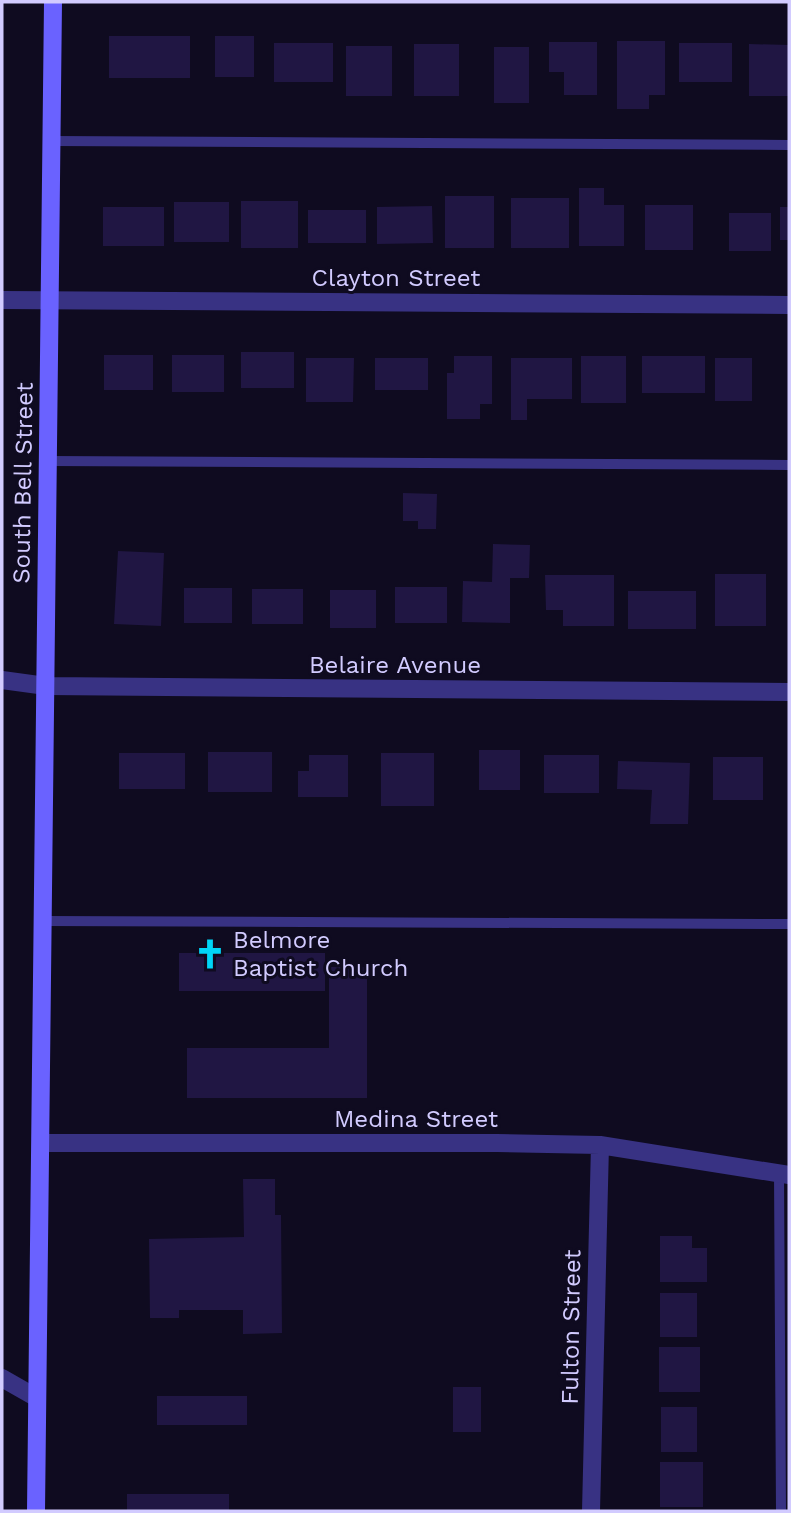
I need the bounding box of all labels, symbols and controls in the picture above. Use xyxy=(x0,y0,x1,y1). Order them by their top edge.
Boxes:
street label: Clayton Street xyxy=(312,264,480,292)
street label: South Bell Street xyxy=(7,382,39,584)
street label: Belaire Avenue xyxy=(309,651,481,679)
place label: Belmore Baptist Church xyxy=(233,926,408,982)
church icon: Belmore Baptist Church xyxy=(193,937,227,971)
street label: Medina Street xyxy=(334,1105,498,1133)
street label: Fulton Street xyxy=(556,1249,586,1405)

